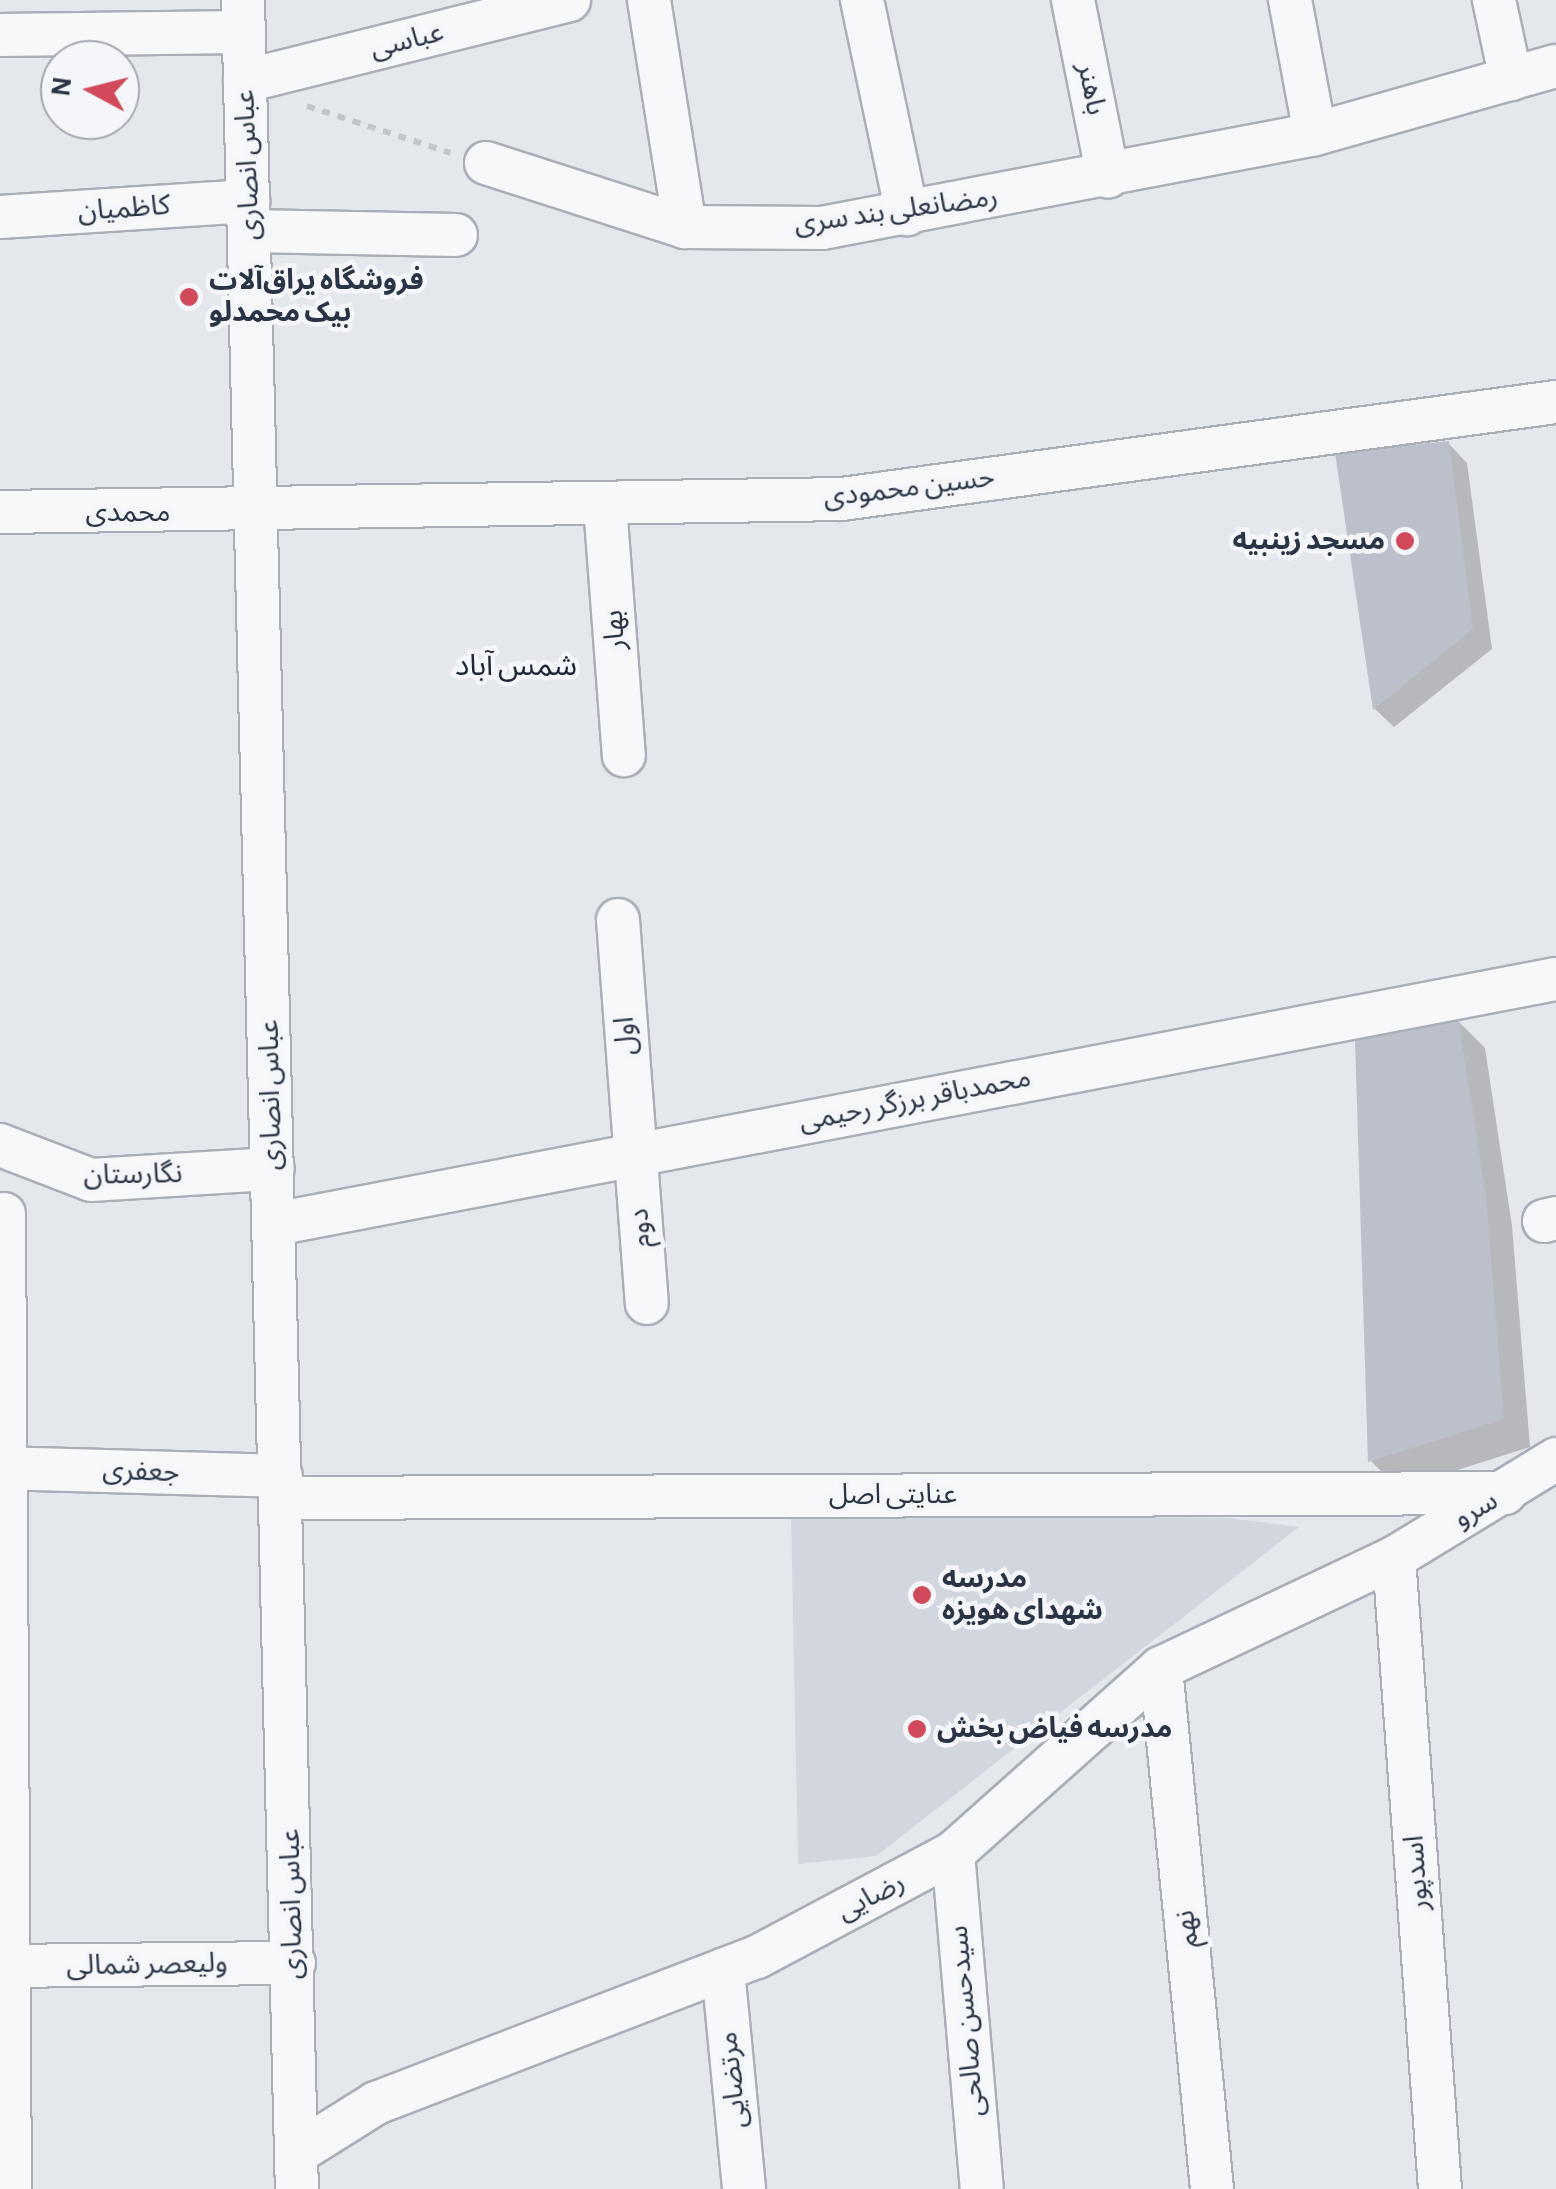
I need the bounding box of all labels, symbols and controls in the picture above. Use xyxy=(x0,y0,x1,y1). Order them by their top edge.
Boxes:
street label: عباسی xyxy=(367,16,447,66)
north arrow xyxy=(40,40,140,140)
street label: باهنر xyxy=(1070,60,1112,118)
text: N xyxy=(47,75,77,98)
street label: عباس انصاری xyxy=(229,89,267,241)
street label: رمضانعلی بند سری xyxy=(792,180,1000,242)
street label: کاظمیان xyxy=(77,189,171,229)
place label: فروشگاه یراق‌آلات بیک محمدلو xyxy=(209,264,424,330)
marker: فروشگاه یراق‌آلات بیک محمدلو xyxy=(178,286,200,308)
street label: حسین محمودی xyxy=(821,461,997,515)
street label: محمدی xyxy=(86,496,170,530)
place label: مسجد زینبیه xyxy=(1232,524,1385,558)
marker: مسجد زینبیه xyxy=(1394,530,1416,552)
street label: بهار xyxy=(597,609,633,651)
district label: شمس آباد xyxy=(455,648,577,684)
street label: اول xyxy=(608,1016,644,1056)
street label: عباس انصاری xyxy=(253,1019,289,1171)
street label: محمدباقر برزگر رحیمی xyxy=(796,1061,1034,1139)
street label: نگارستان xyxy=(83,1157,183,1193)
street label: دوم xyxy=(623,1207,659,1249)
street label: جعفری xyxy=(102,1454,180,1490)
street label: عنایتی اصل xyxy=(829,1478,957,1512)
street label: سرو xyxy=(1448,1484,1504,1536)
place label: مدرسه شهدای هویزه xyxy=(942,1562,1103,1628)
marker: مدرسه شهدای هویزه xyxy=(911,1584,933,1606)
place label: مدرسه فیاض بخش xyxy=(937,1712,1172,1746)
marker: مدرسه فیاض بخش xyxy=(906,1718,928,1740)
street label: عباس انصاری xyxy=(274,1828,310,1980)
street label: اسدپور xyxy=(1398,1834,1436,1912)
street label: رضایی xyxy=(831,1865,911,1929)
street label: نهم xyxy=(1168,1909,1206,1949)
street label: سیدحسن صالحی xyxy=(942,1924,992,2118)
street label: ولیعصر شمالی xyxy=(66,1947,228,1983)
street label: مرتضایی xyxy=(711,2030,755,2130)

